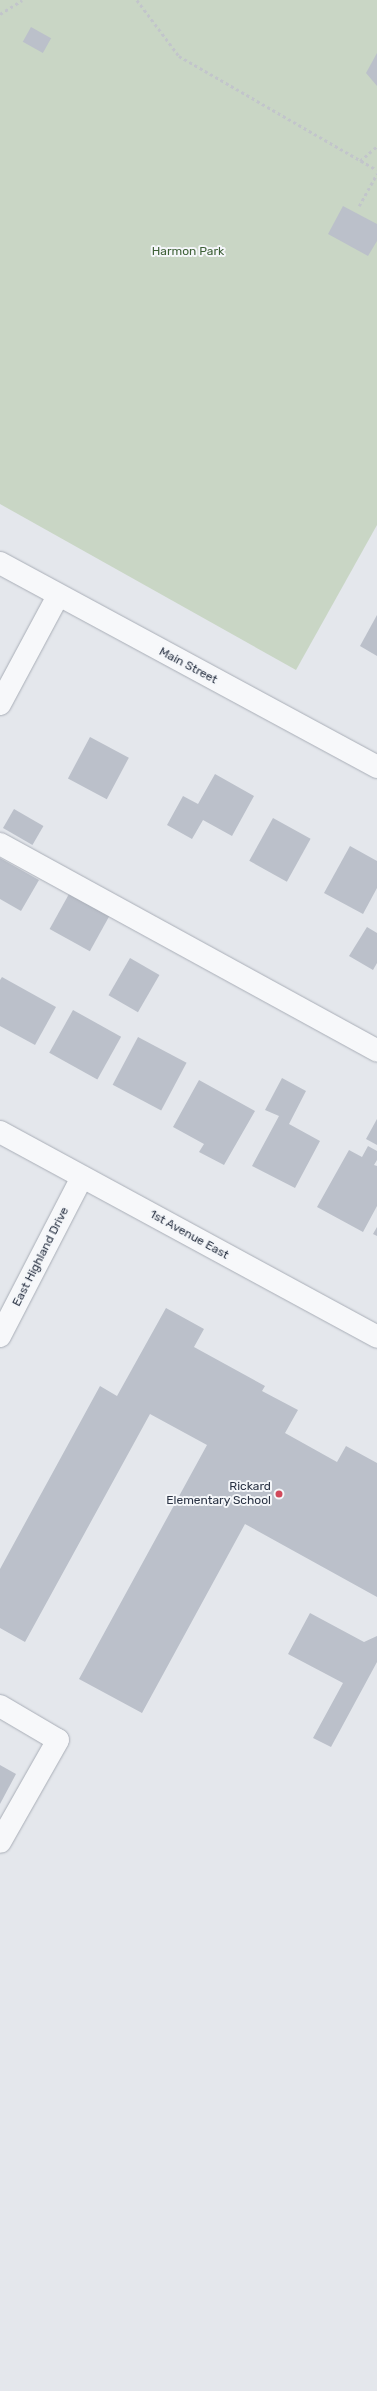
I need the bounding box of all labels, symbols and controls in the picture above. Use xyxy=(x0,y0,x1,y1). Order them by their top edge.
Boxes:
park label: Harmon Park xyxy=(152,245,224,259)
street label: Main Street xyxy=(156,645,220,687)
street label: East Highland Drive xyxy=(10,1205,72,1309)
street label: 1st Avenue East xyxy=(147,1207,231,1263)
place label: Rickard Elementary School xyxy=(166,1480,271,1508)
marker: Rickard Elementary School xyxy=(274,1489,284,1499)

